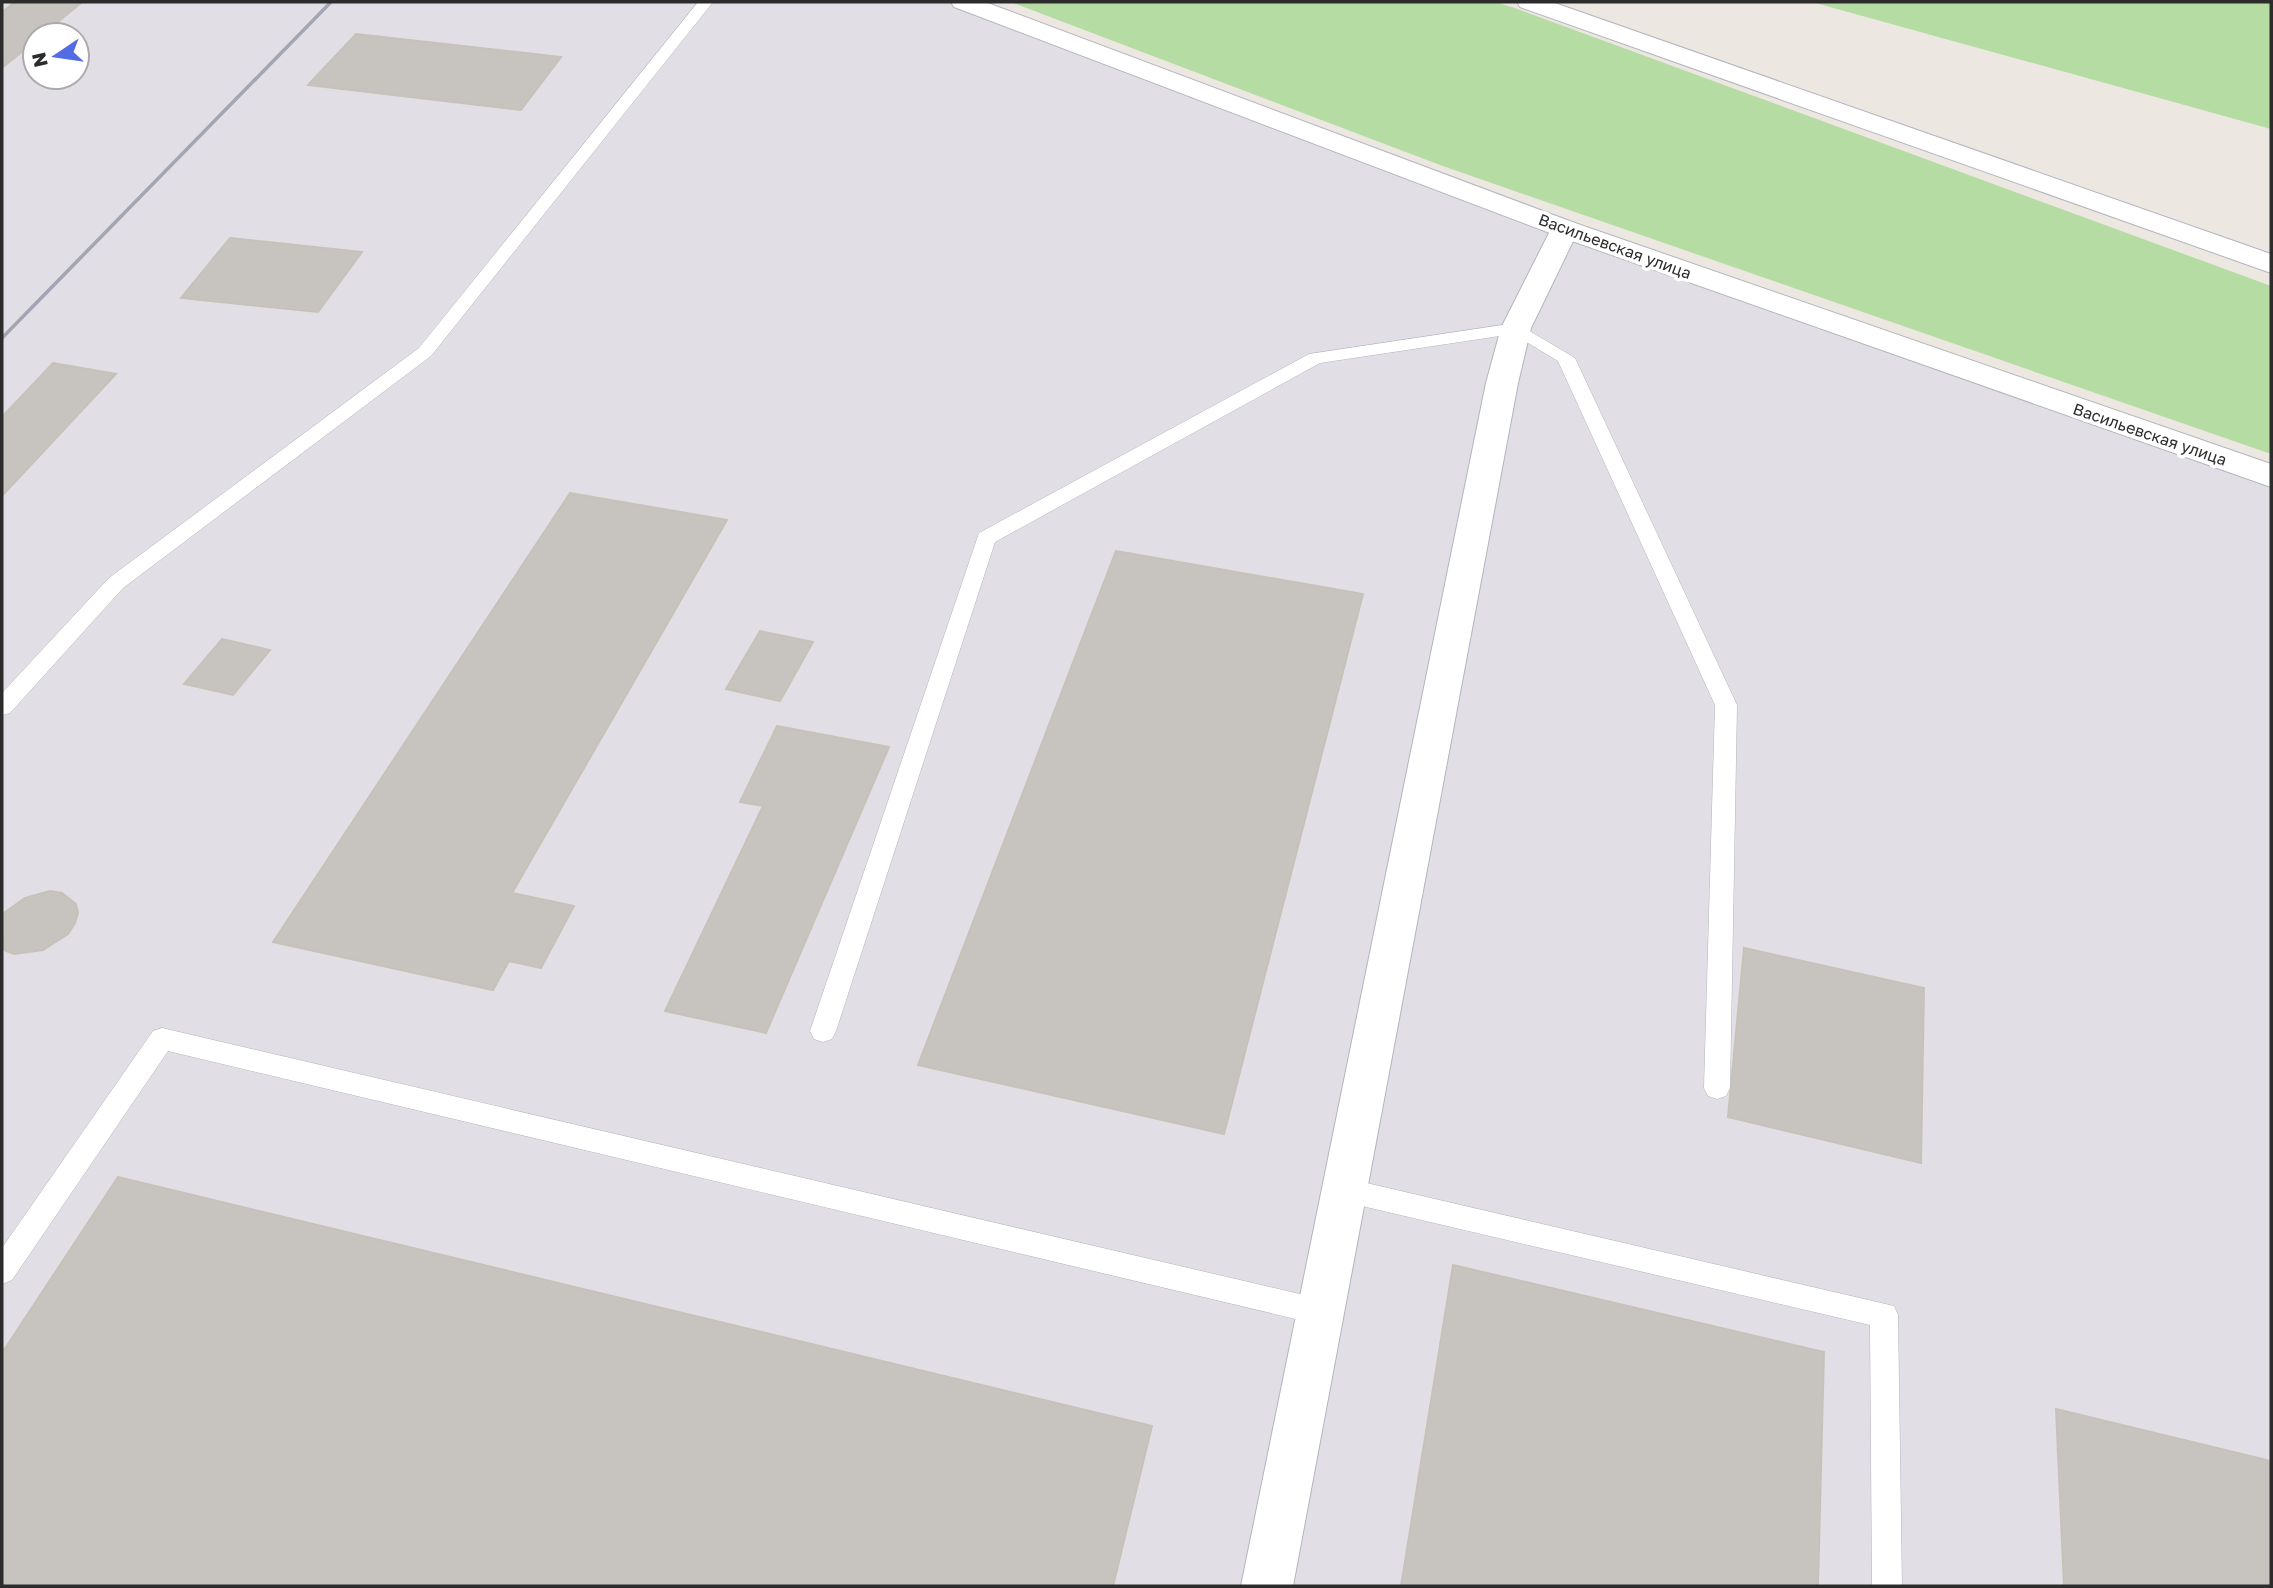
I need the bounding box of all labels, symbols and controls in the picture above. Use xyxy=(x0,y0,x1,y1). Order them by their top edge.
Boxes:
north arrow xyxy=(21,21,91,91)
text: N xyxy=(26,50,52,70)
street label: Васильевская улица xyxy=(1536,209,1694,283)
street label: Васильевская улица xyxy=(2070,398,2230,470)

